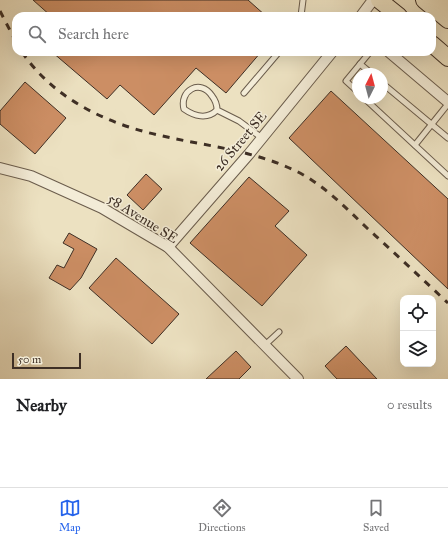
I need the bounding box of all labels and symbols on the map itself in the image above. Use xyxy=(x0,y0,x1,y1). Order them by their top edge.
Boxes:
north arrow xyxy=(352,68,388,104)
street label: 26 Street SE xyxy=(210,108,270,175)
street label: 58 Avenue SE xyxy=(104,190,181,247)
scale bar xyxy=(12,351,81,370)

